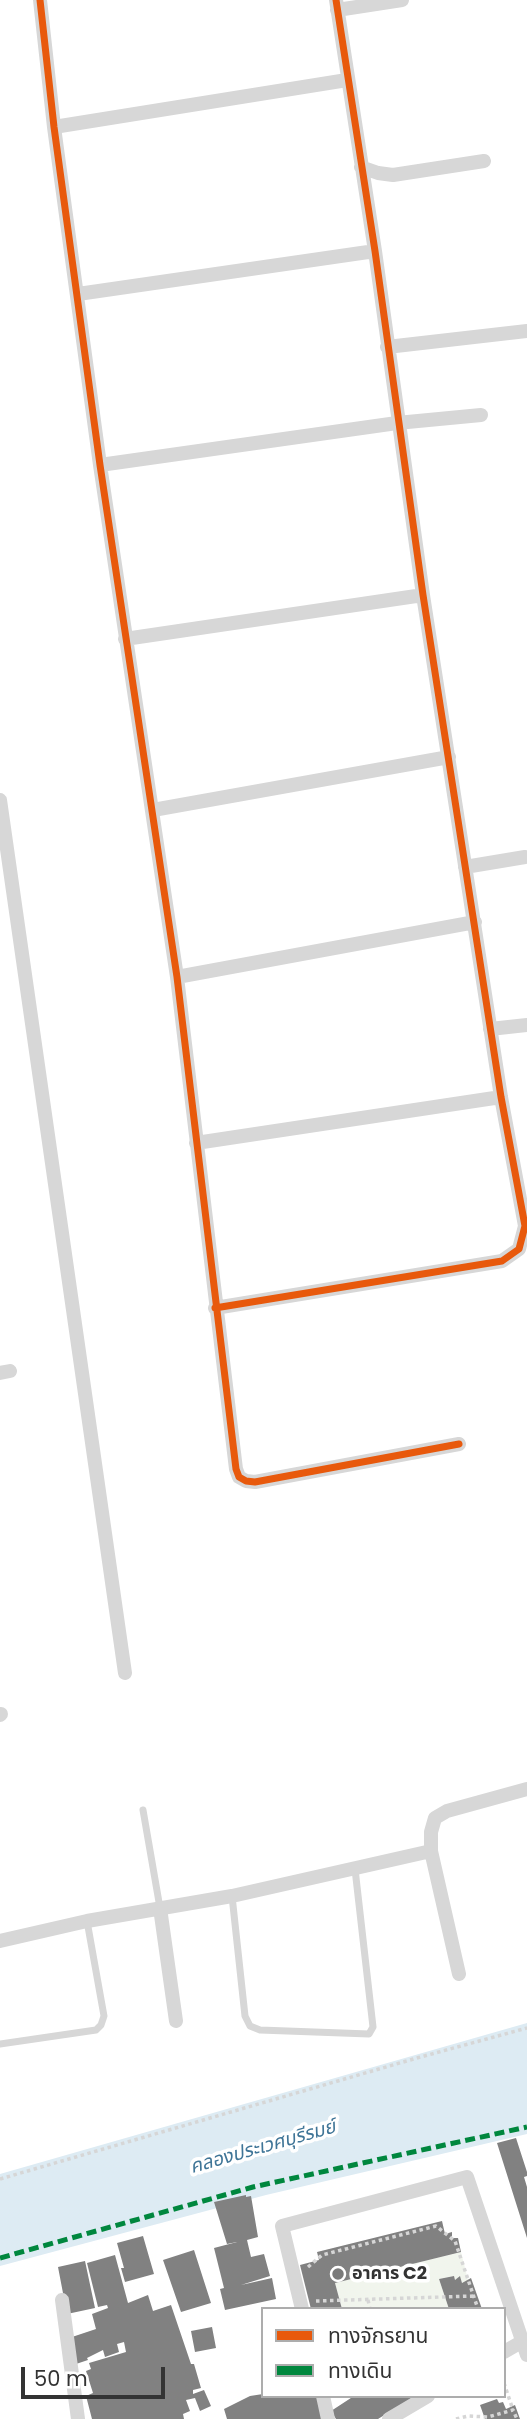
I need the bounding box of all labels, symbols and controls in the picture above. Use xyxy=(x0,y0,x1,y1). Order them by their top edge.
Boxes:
water label: คลองประเวศบุรีรมย์ xyxy=(188,2116,338,2180)
place label: อาคาร C2 xyxy=(352,2263,427,2285)
marker: อาคาร C2 xyxy=(330,2266,346,2282)
legend xyxy=(261,2307,506,2398)
text: ทางจักรยาน xyxy=(328,2321,429,2350)
scale bar xyxy=(24,2352,168,2396)
text: ทางเดิน xyxy=(328,2356,392,2385)
text: 50 m xyxy=(34,2364,88,2393)

